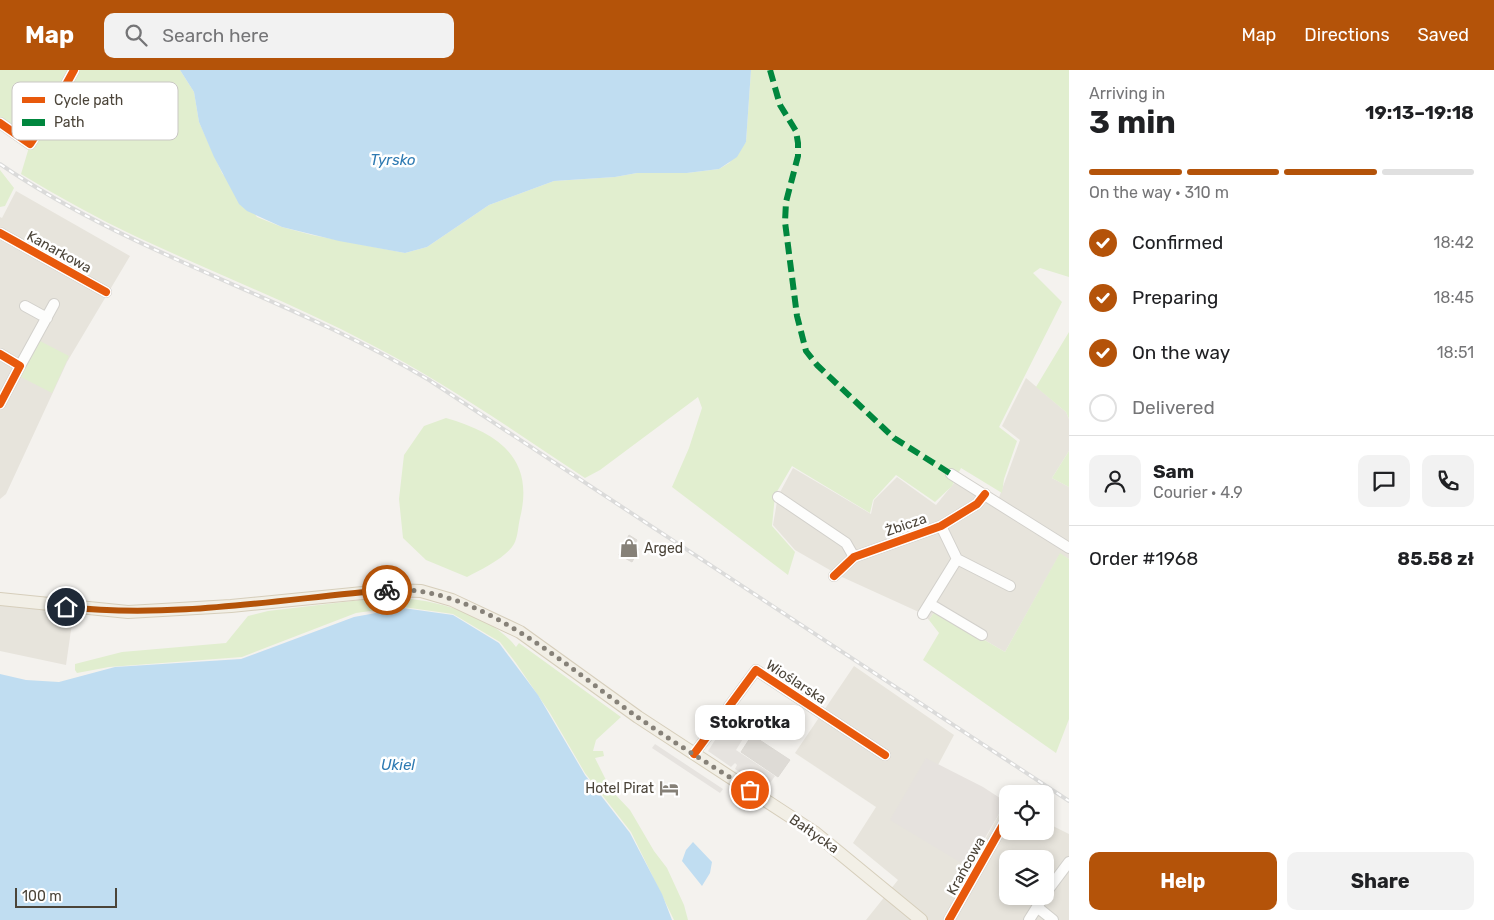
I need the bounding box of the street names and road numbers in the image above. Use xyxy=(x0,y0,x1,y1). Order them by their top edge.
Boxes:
street label: Kanarkowa xyxy=(24,227,94,277)
street label: Żbicza xyxy=(883,510,929,540)
street label: Wioślarska xyxy=(763,656,829,708)
street label: Bałtycka xyxy=(786,811,842,857)
street label: Krańcowa xyxy=(943,834,989,898)

